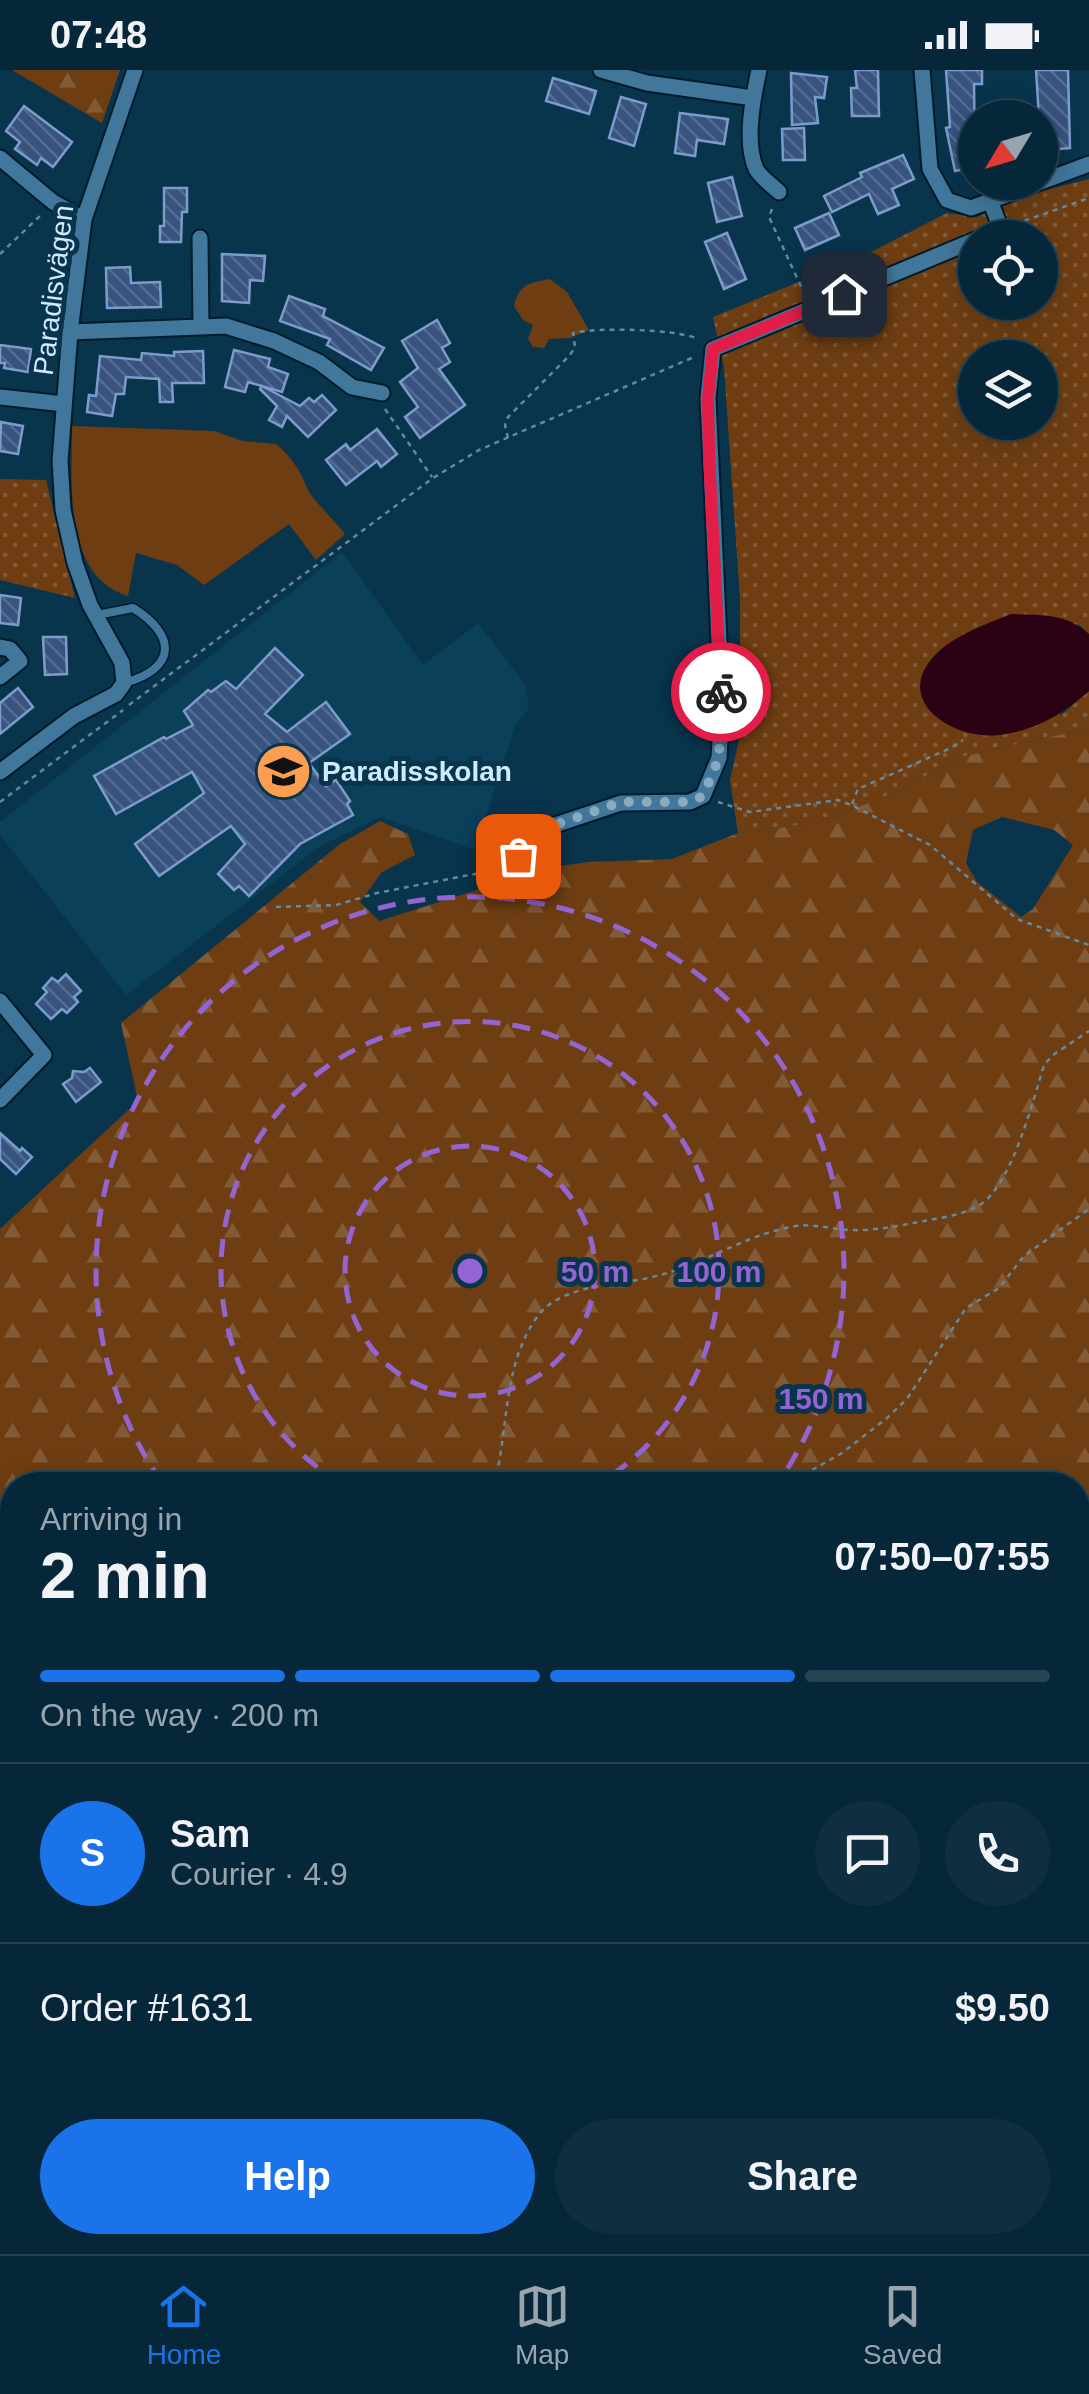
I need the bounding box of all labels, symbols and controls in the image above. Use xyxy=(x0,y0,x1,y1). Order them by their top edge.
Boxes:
text: 07:48 xyxy=(50,14,147,56)
north arrow xyxy=(958,100,1058,200)
map controls xyxy=(958,100,1058,440)
street label: Paradisvägen xyxy=(28,203,79,377)
button: locate xyxy=(958,220,1058,320)
pin xyxy=(802,252,887,337)
icon: home xyxy=(817,267,872,322)
button: layers xyxy=(958,340,1058,440)
courier xyxy=(671,642,771,742)
icon: bike xyxy=(694,665,749,720)
school or university icon: Paradisskolan xyxy=(253,741,313,801)
place label: Paradisskolan xyxy=(322,756,512,787)
pin xyxy=(476,814,561,899)
icon: bag xyxy=(491,829,546,884)
centre of rings xyxy=(452,1253,488,1289)
text: 50 m xyxy=(561,1255,629,1288)
text: 100 m xyxy=(676,1255,762,1288)
text: 150 m xyxy=(778,1382,864,1415)
text: Arriving in xyxy=(40,1501,182,1537)
text: 07:50–07:55 xyxy=(834,1536,1050,1578)
text: 2 min xyxy=(40,1539,210,1612)
text: On the way · 200 m xyxy=(40,1697,319,1733)
button: chat xyxy=(815,1801,920,1906)
button: phone xyxy=(945,1801,1050,1906)
text: Sam xyxy=(170,1813,250,1855)
text: S xyxy=(80,1832,105,1874)
text: Courier · 4.9 xyxy=(170,1856,348,1892)
text: Order #1631 xyxy=(40,1987,253,2029)
text: $9.50 xyxy=(955,1987,1050,2029)
button: Help xyxy=(40,2119,535,2234)
button: Share xyxy=(555,2119,1050,2234)
tab: Home xyxy=(147,2279,221,2371)
tab: Map xyxy=(515,2279,570,2371)
tab: Saved xyxy=(863,2279,942,2371)

